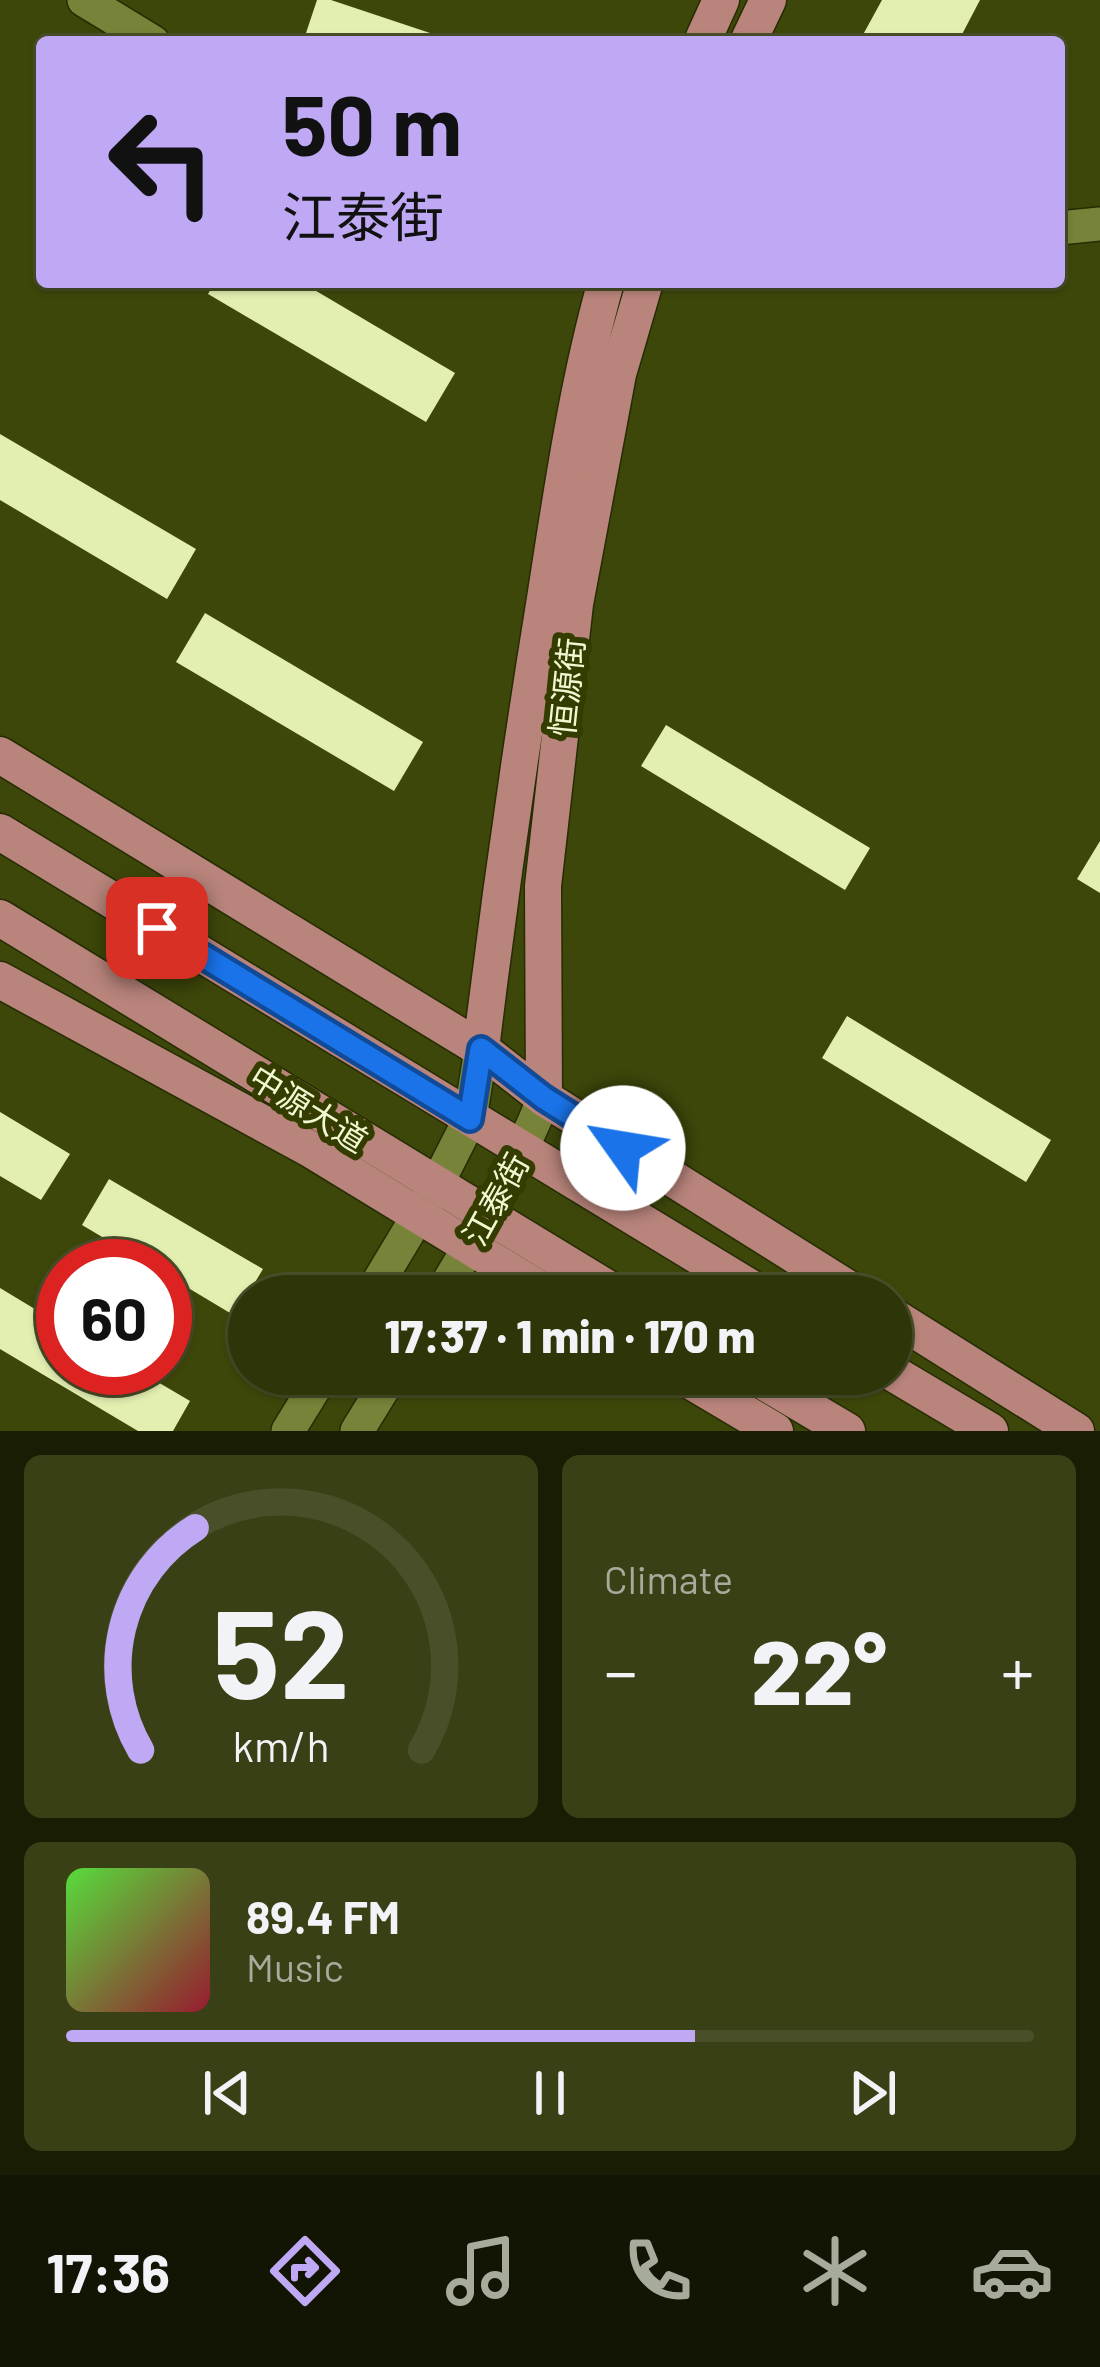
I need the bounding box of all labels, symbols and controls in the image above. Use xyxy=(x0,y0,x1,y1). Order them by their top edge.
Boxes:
text: 50 m xyxy=(282,72,462,173)
icon: left xyxy=(84,84,240,240)
text: 江泰街 xyxy=(282,183,444,248)
street label: 恒源街 xyxy=(541,636,591,738)
pin xyxy=(106,877,208,979)
icon: arrive xyxy=(124,895,190,961)
street label: 中源大道 xyxy=(242,1056,376,1160)
position arrow xyxy=(560,1085,686,1211)
street label: 江泰街 xyxy=(454,1146,536,1252)
speed limit sign: 60 xyxy=(36,1239,192,1395)
text: 17:37 · 1 min · 170 m xyxy=(385,1308,755,1362)
text: Climate xyxy=(604,1555,733,1602)
text: 52 xyxy=(212,1574,350,1724)
text: 22° xyxy=(751,1615,887,1723)
text: − xyxy=(604,1630,637,1709)
text: + xyxy=(1001,1630,1034,1709)
text: km/h xyxy=(232,1718,330,1770)
text: 89.4 FM xyxy=(246,1889,400,1943)
text: Music xyxy=(246,1943,344,1990)
icon: previous xyxy=(194,2060,260,2126)
icon: pause xyxy=(517,2060,583,2126)
icon: next xyxy=(840,2060,906,2126)
icon: directions xyxy=(263,2229,347,2313)
icon: music xyxy=(439,2229,523,2313)
icon: phone xyxy=(616,2229,700,2313)
icon: climate xyxy=(793,2229,877,2313)
icon: car xyxy=(970,2229,1054,2313)
text: 17:36 xyxy=(46,2239,170,2304)

